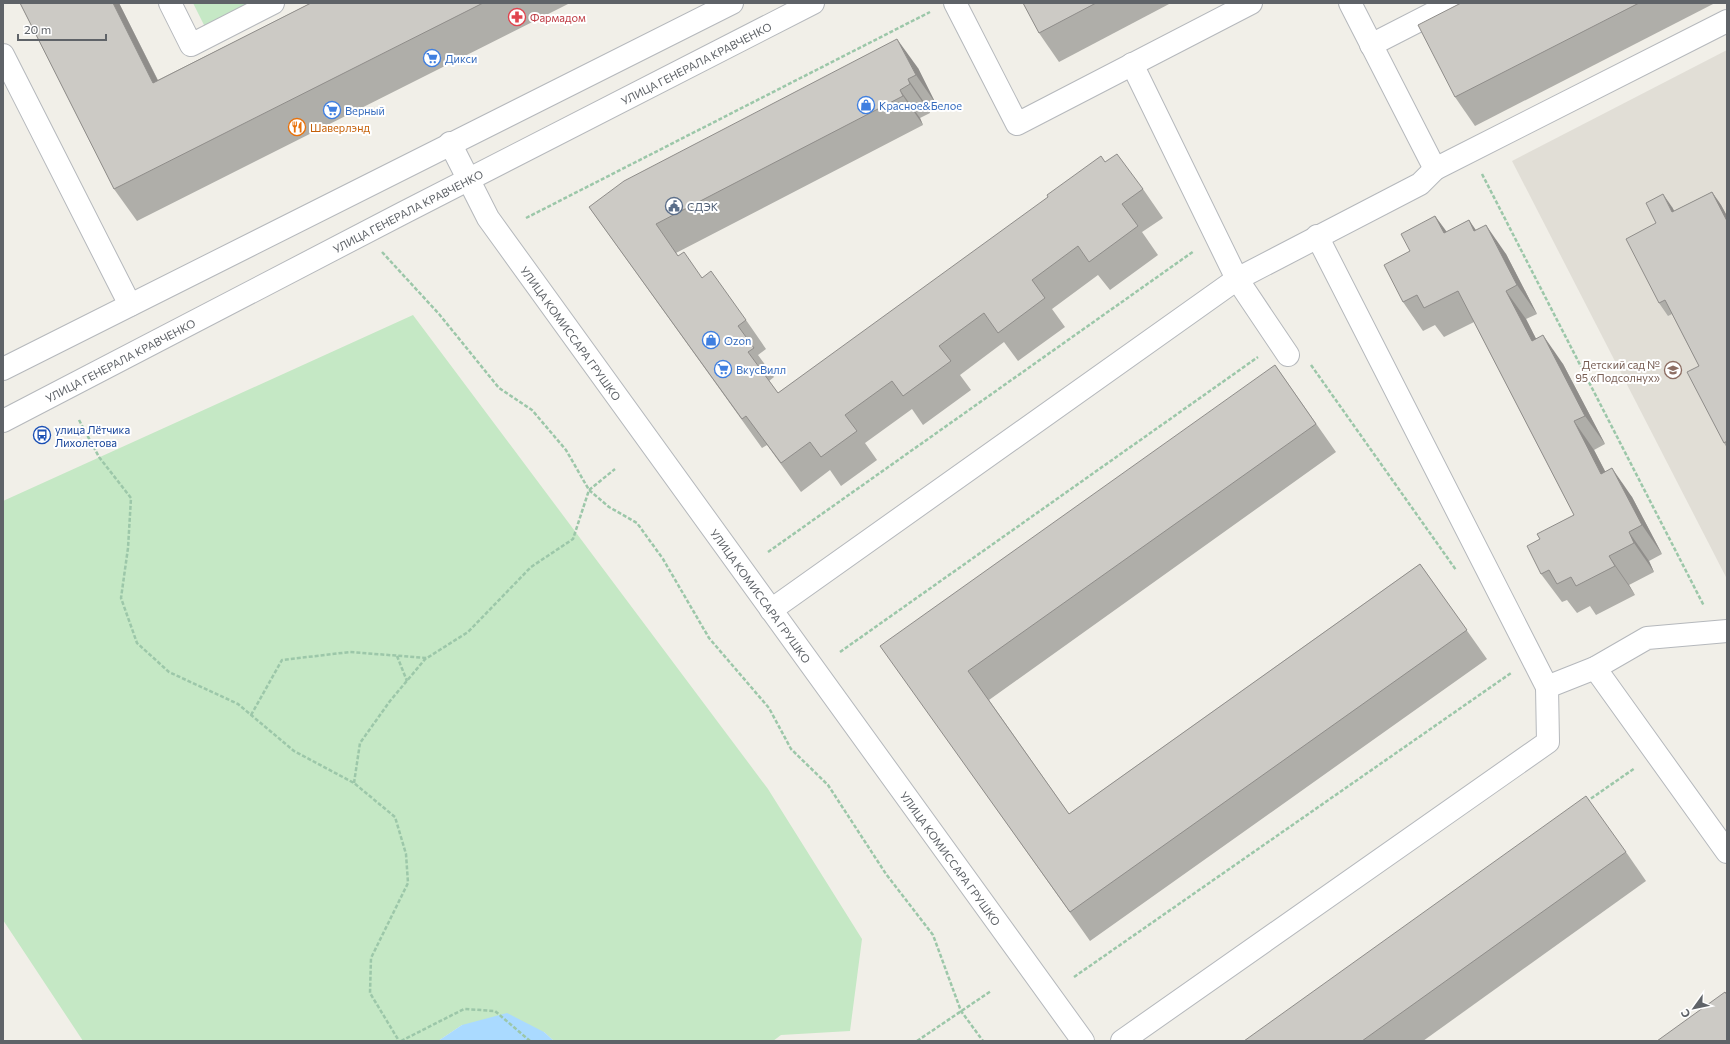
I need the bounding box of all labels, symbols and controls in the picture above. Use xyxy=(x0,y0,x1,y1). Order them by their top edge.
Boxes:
pharmacy icon: Фармадом xyxy=(507,7,527,27)
place label: Фармадом xyxy=(530,11,586,24)
scale bar xyxy=(18,16,106,42)
street label: УЛИЦА ГЕНЕРАЛА КРАВЧЕНКО xyxy=(619,19,773,107)
text: 20 m xyxy=(24,22,51,36)
supermarket icon: Дикси xyxy=(422,48,442,68)
place label: Дикси xyxy=(445,52,477,65)
shop icon: Красное&Белое xyxy=(856,95,876,115)
place label: Красное&Белое xyxy=(879,99,962,112)
supermarket icon: Верный xyxy=(322,100,342,120)
place label: Верный xyxy=(345,104,385,117)
restaurant icon: Шаверлэнд xyxy=(287,117,307,137)
place label: Шаверлэнд xyxy=(310,121,370,134)
street label: УЛИЦА ГЕНЕРАЛА КРАВЧЕНКО xyxy=(330,167,485,255)
public building icon: СДЭК xyxy=(664,196,684,216)
place label: СДЭК xyxy=(687,200,719,213)
street label: УЛИЦА КОМИССАРА ГРУШКО xyxy=(518,263,624,403)
street label: УЛИЦА ГЕНЕРАЛА КРАВЧЕНКО xyxy=(43,316,197,404)
shop icon: Ozon xyxy=(701,330,721,350)
place label: Ozon xyxy=(724,334,751,347)
place label: Детский сад № 95 «Подсолнух» xyxy=(1575,358,1660,384)
supermarket icon: ВкусВилл xyxy=(713,359,733,379)
school or university icon: Детский сад № 95 «Подсолнух» xyxy=(1663,360,1683,380)
place label: ВкусВилл xyxy=(736,363,786,376)
place label: улица Лётчика Лихолетова xyxy=(55,423,130,449)
bus stop icon: улица Лётчика Лихолетова xyxy=(32,425,52,445)
street label: УЛИЦА КОМИССАРА ГРУШКО xyxy=(708,526,814,665)
street label: УЛИЦА КОМИССАРА ГРУШКО xyxy=(898,789,1004,928)
north arrow xyxy=(1674,988,1714,1028)
text: С xyxy=(1677,1007,1693,1020)

